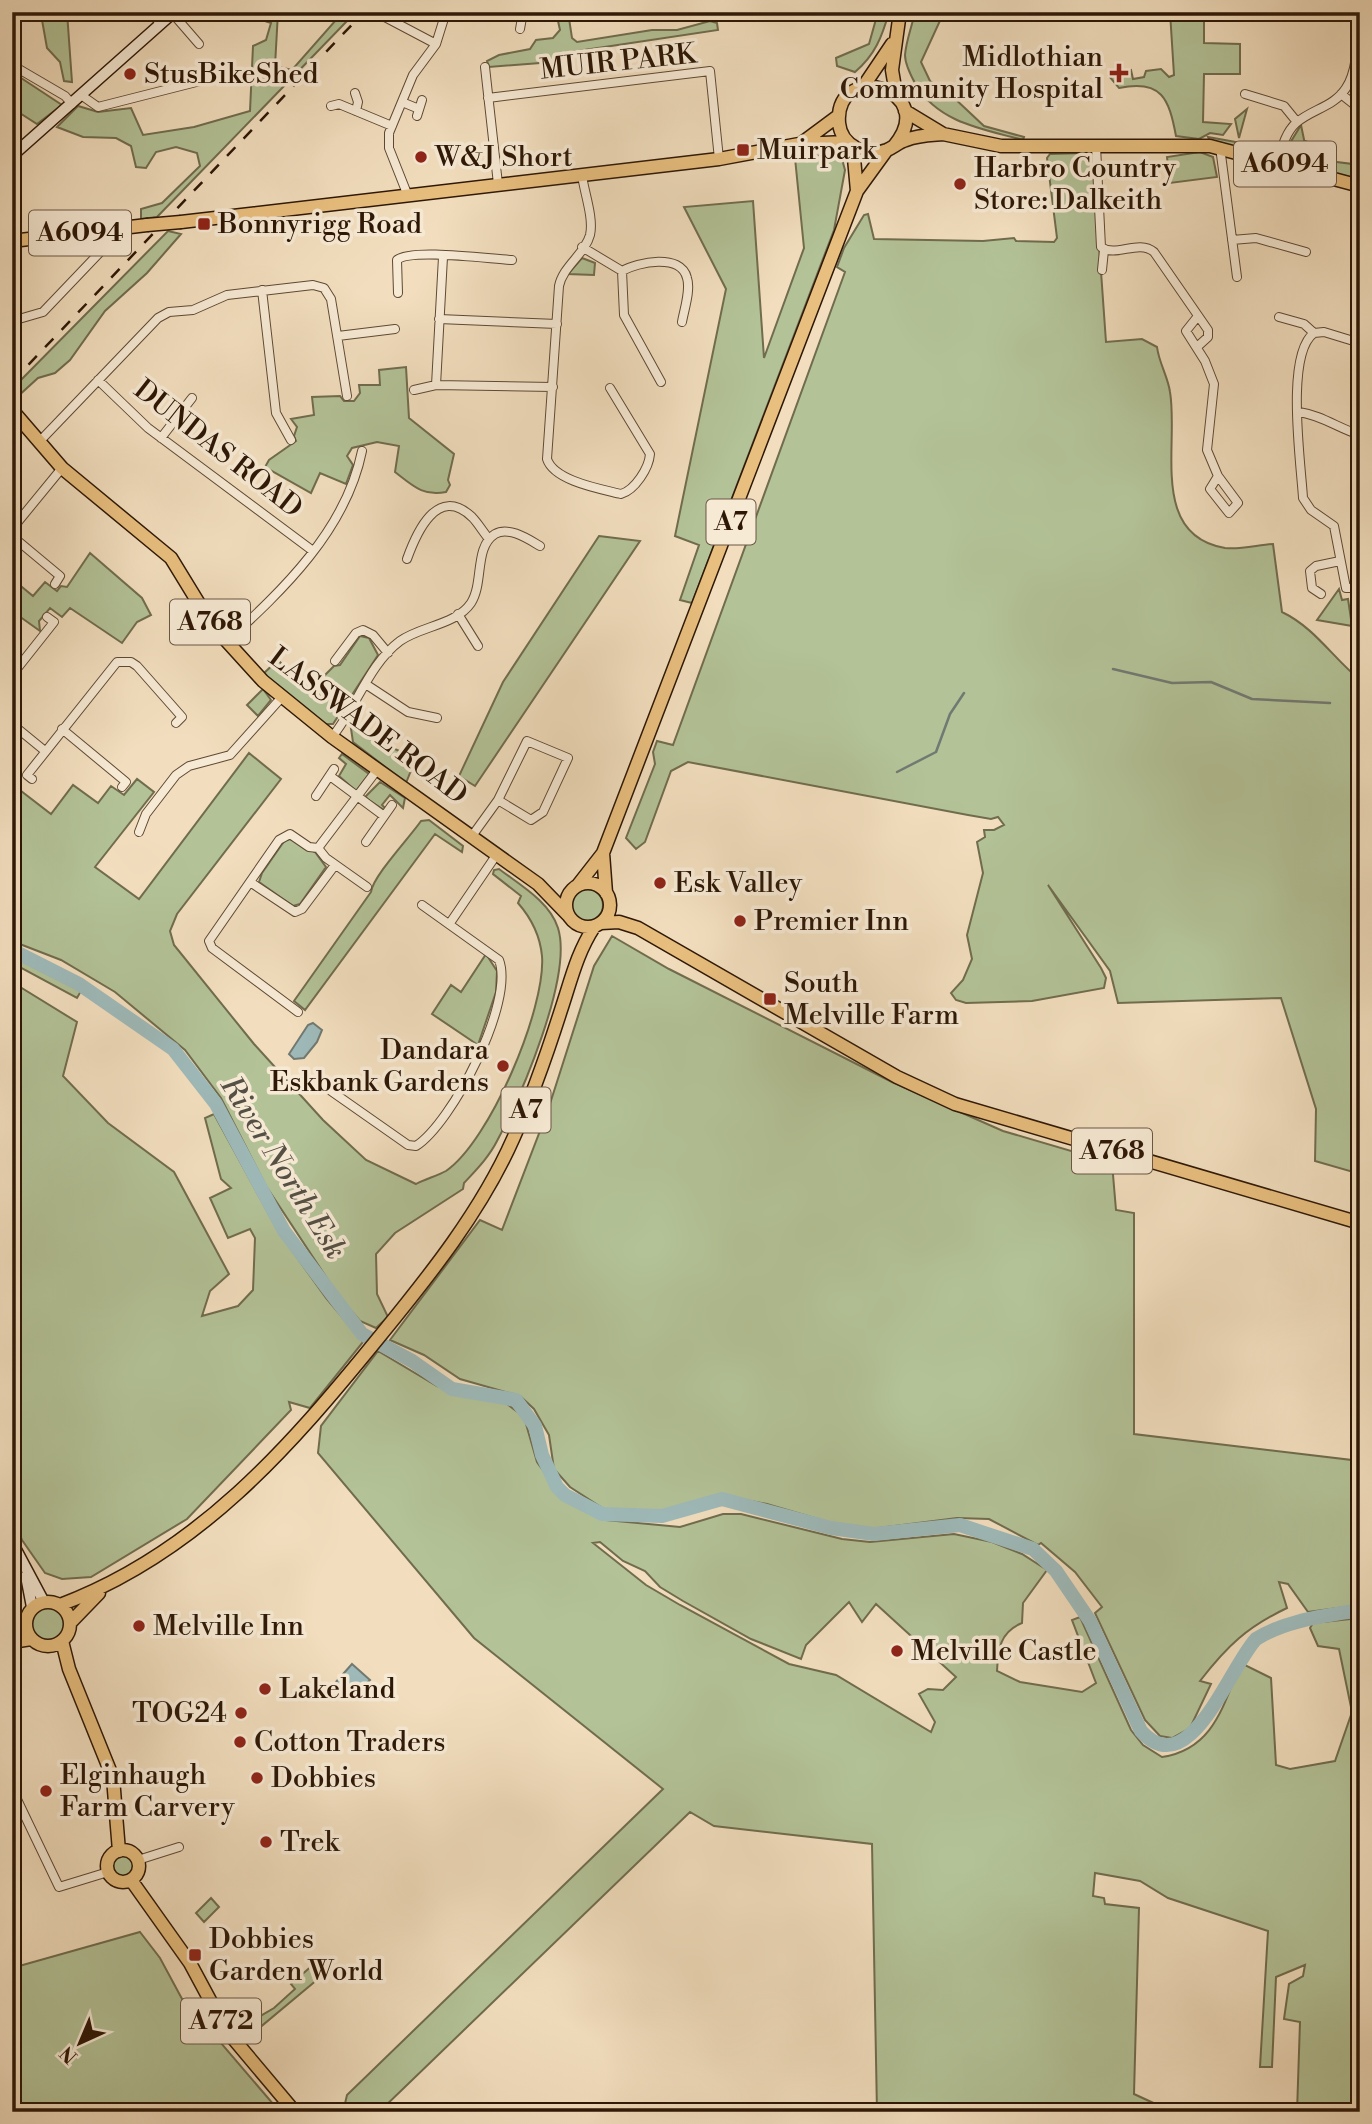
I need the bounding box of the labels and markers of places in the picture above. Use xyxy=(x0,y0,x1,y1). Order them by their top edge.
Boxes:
place label: Midlothian Community Hospital xyxy=(840,40,1103,107)
place label: StusBikeShed xyxy=(144,57,319,92)
marker: Midlothian Community Hospital xyxy=(1109,63,1129,83)
marker: StusBikeShed xyxy=(122,66,138,82)
place label: Muirpark xyxy=(757,133,878,168)
place label: W&J Short xyxy=(434,140,573,175)
marker: Muirpark xyxy=(735,142,751,158)
marker: W&J Short xyxy=(413,149,429,165)
place label: Harbro Country Store: Dalkeith xyxy=(974,151,1176,218)
marker: Harbro Country Store: Dalkeith xyxy=(952,176,968,192)
place label: Bonnyrigg Road xyxy=(217,207,422,242)
marker: Bonnyrigg Road xyxy=(196,216,212,232)
place label: Esk Valley xyxy=(674,866,802,901)
marker: Esk Valley xyxy=(652,875,668,891)
place label: Premier Inn xyxy=(754,904,909,939)
marker: Premier Inn xyxy=(732,913,748,929)
place label: South Melville Farm xyxy=(784,966,959,1033)
marker: South Melville Farm xyxy=(762,991,778,1007)
place label: Dandara Eskbank Gardens xyxy=(270,1033,490,1100)
marker: Dandara Eskbank Gardens xyxy=(495,1058,511,1074)
place label: Melville Inn xyxy=(153,1609,304,1644)
marker: Melville Inn xyxy=(131,1618,147,1634)
place label: Melville Castle xyxy=(911,1634,1097,1669)
marker: Melville Castle xyxy=(889,1643,905,1659)
place label: Lakeland xyxy=(279,1672,395,1707)
marker: Lakeland xyxy=(257,1681,273,1697)
place label: TOG24 xyxy=(132,1696,227,1731)
marker: TOG24 xyxy=(233,1705,249,1721)
place label: Cotton Traders xyxy=(254,1725,446,1760)
marker: Cotton Traders xyxy=(232,1734,248,1750)
place label: Elginhaugh Farm Carvery xyxy=(60,1758,235,1825)
place label: Dobbies xyxy=(271,1761,376,1796)
marker: Dobbies xyxy=(249,1770,265,1786)
marker: Elginhaugh Farm Carvery xyxy=(38,1783,54,1799)
place label: Trek xyxy=(280,1825,341,1860)
marker: Trek xyxy=(258,1834,274,1850)
place label: Dobbies Garden World xyxy=(209,1922,383,1989)
marker: Dobbies Garden World xyxy=(187,1947,203,1963)

